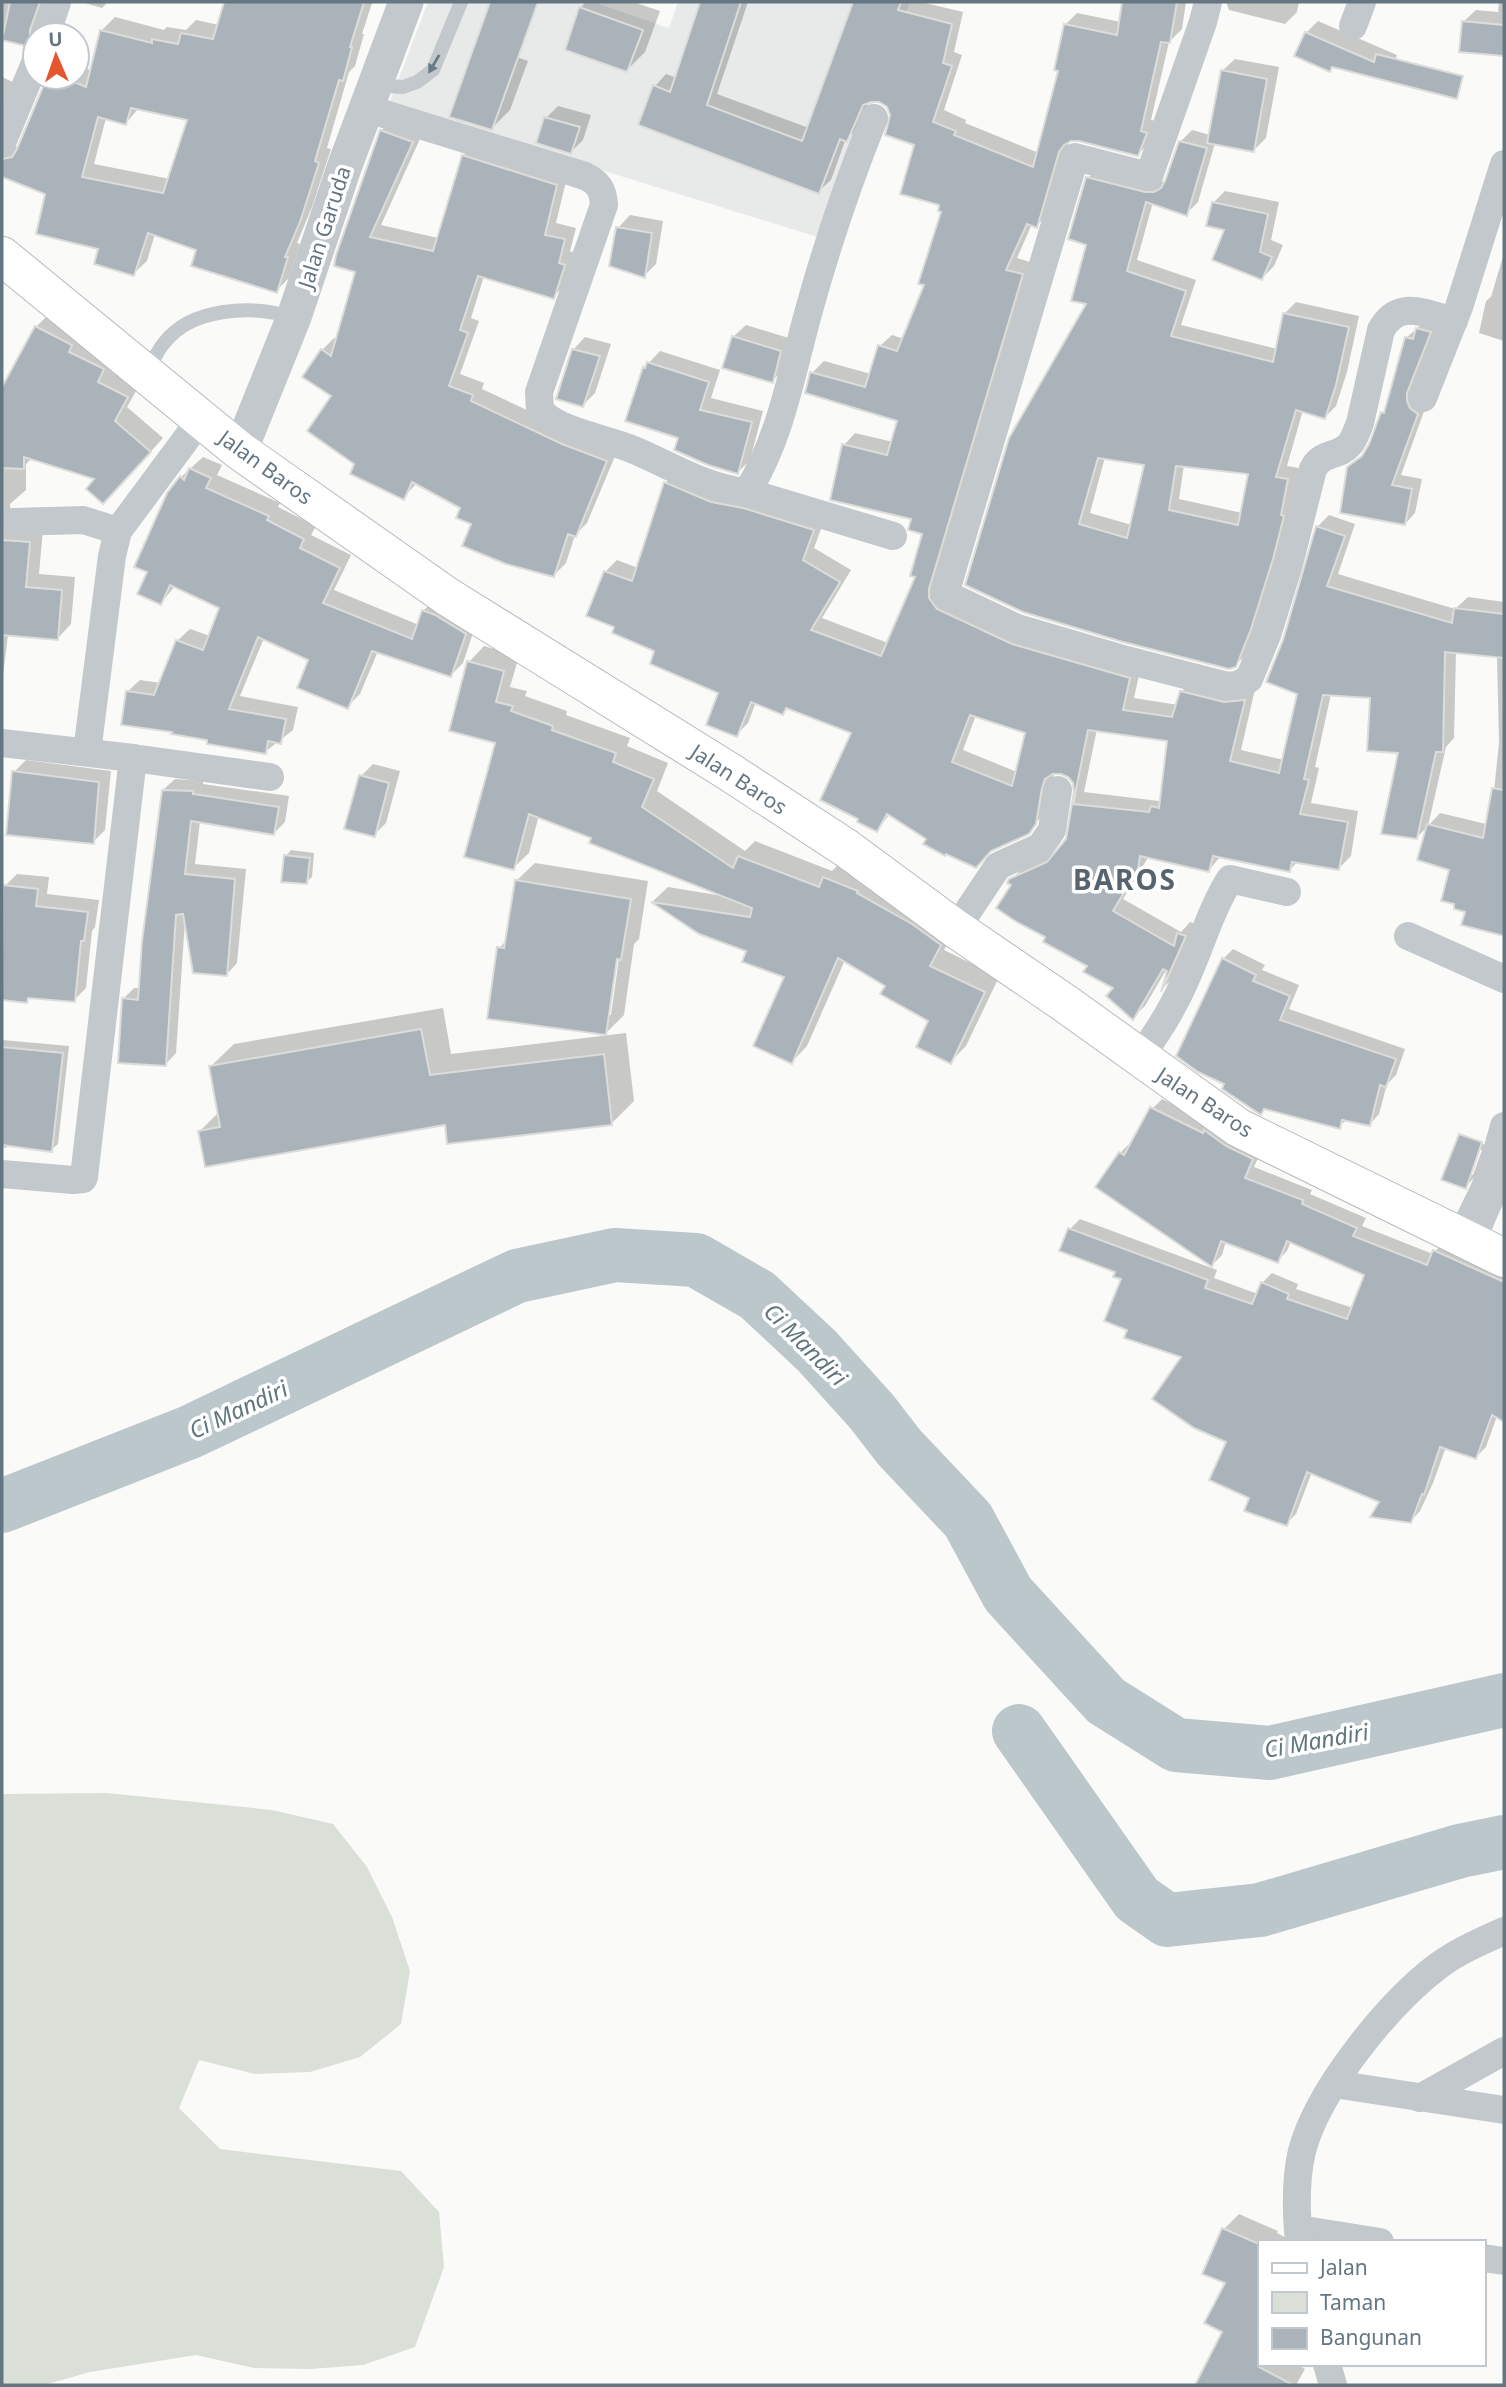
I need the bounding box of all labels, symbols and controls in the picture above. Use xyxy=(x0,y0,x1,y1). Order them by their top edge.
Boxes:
north arrow xyxy=(21,21,91,91)
text: U xyxy=(48,26,63,52)
one-way arrow xyxy=(428,54,440,73)
street label: Jalan Garuda xyxy=(291,162,357,293)
street label: Jalan Baros xyxy=(212,422,319,511)
street label: Jalan Baros xyxy=(684,736,793,821)
district label: BAROS xyxy=(1073,860,1177,898)
street label: Jalan Baros xyxy=(1150,1059,1259,1144)
water label: Ci Mandiri xyxy=(757,1295,855,1393)
water label: Ci Mandiri xyxy=(183,1372,294,1446)
water label: Ci Mandiri xyxy=(1261,1715,1372,1765)
legend xyxy=(1258,2240,1485,2366)
text: Jalan xyxy=(1318,2253,1368,2281)
text: Taman xyxy=(1320,2288,1386,2316)
text: Bangunan xyxy=(1320,2323,1422,2351)

